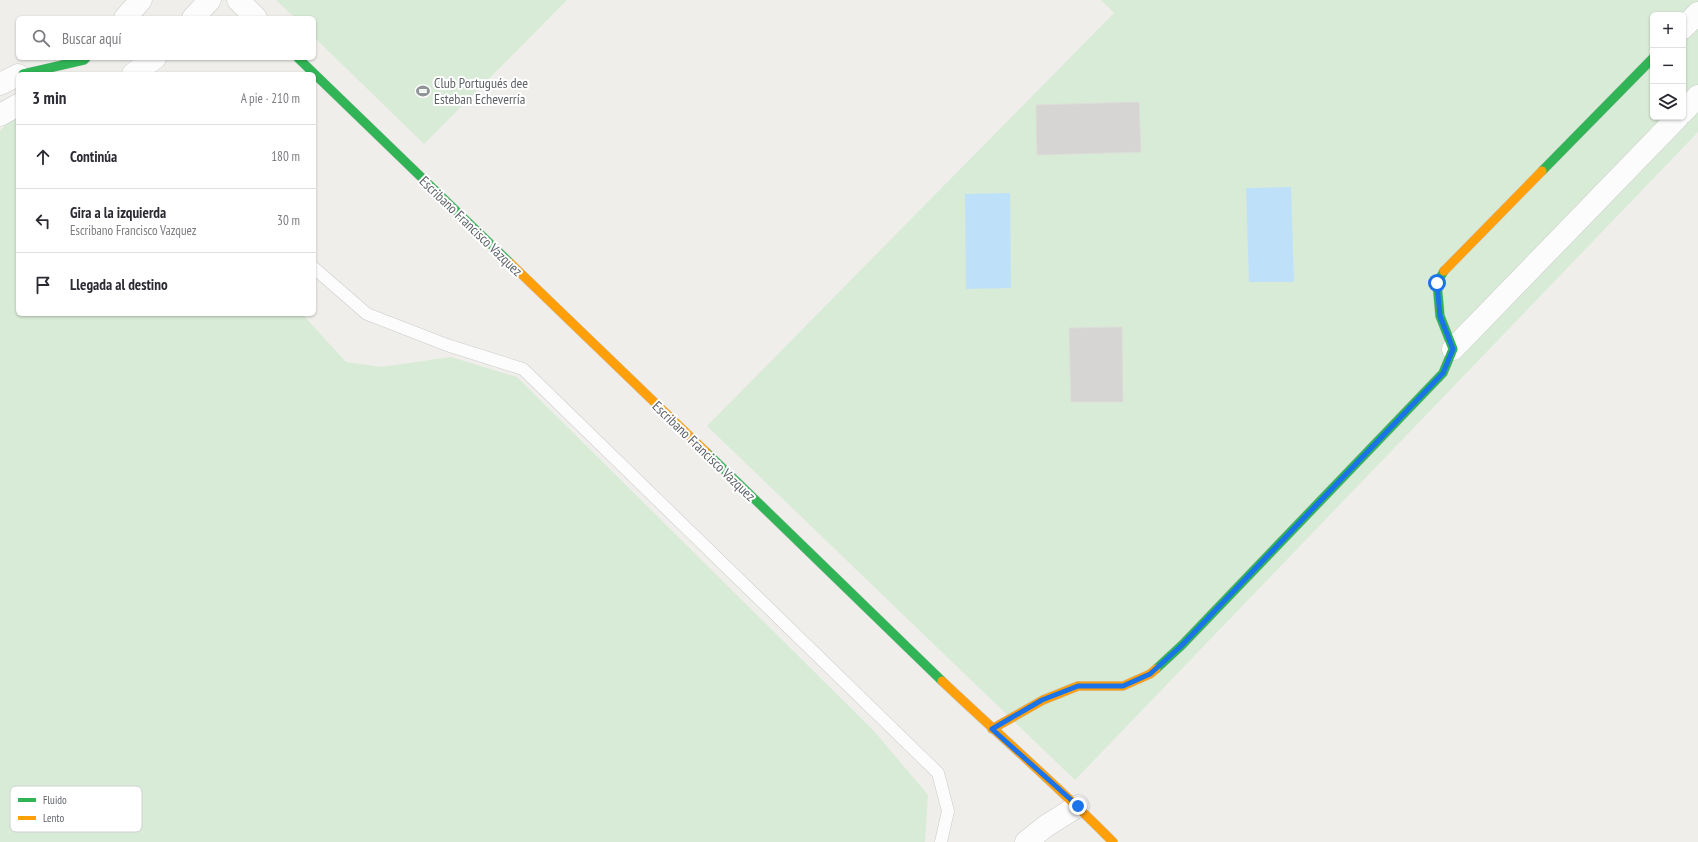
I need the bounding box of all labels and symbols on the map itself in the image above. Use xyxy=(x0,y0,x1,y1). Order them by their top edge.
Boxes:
place label: Club Portugués dee Esteban Echeverría xyxy=(434,74,528,108)
sports icon: Club Portugués dee Esteban Echeverría xyxy=(415,83,431,99)
street label: Escribano Francisco Vazquez xyxy=(416,172,526,280)
route start xyxy=(1428,274,1446,292)
street label: Escribano Francisco Vazquez xyxy=(649,397,759,505)
legend xyxy=(10,786,142,832)
text: Fluido xyxy=(43,793,67,807)
route end xyxy=(1069,797,1087,815)
text: Lento xyxy=(43,811,64,825)

